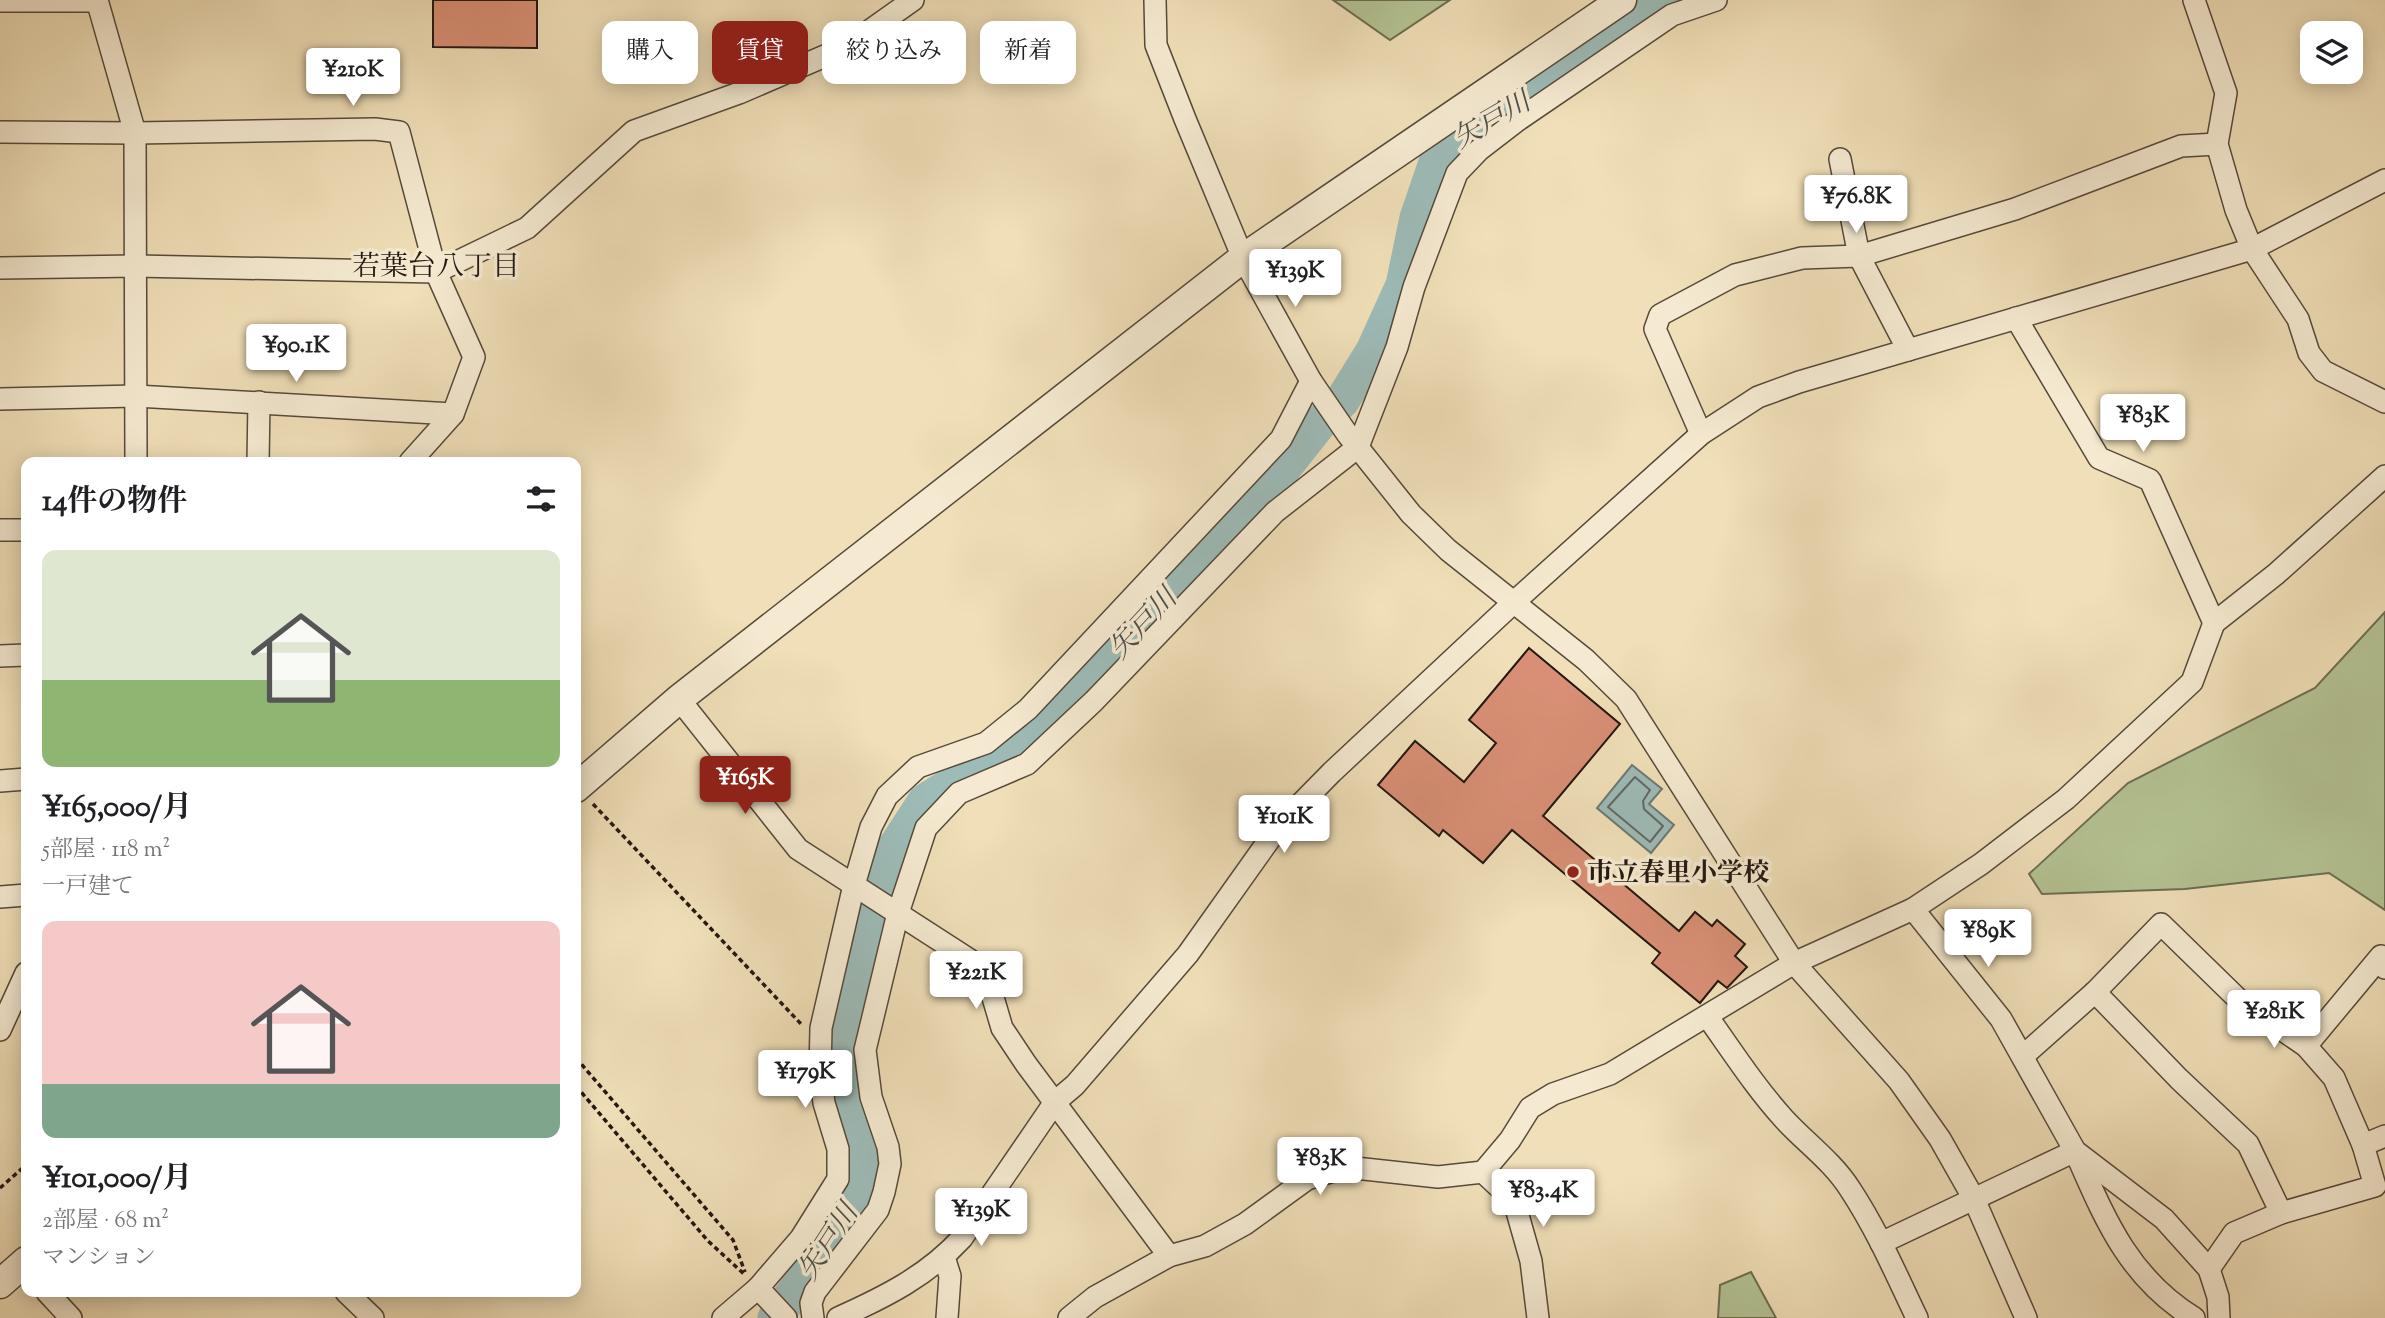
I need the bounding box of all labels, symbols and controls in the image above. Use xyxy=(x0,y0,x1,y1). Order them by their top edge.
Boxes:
chip: 購入 xyxy=(602,21,698,84)
chip: 賃貸 xyxy=(712,21,808,84)
chip: 絞り込み xyxy=(822,21,966,84)
chip: 新着 xyxy=(980,21,1076,84)
map controls xyxy=(2300,21,2363,84)
button: layers xyxy=(2300,21,2363,84)
pin: ¥210K xyxy=(304,48,402,108)
text: ¥210K xyxy=(322,54,384,87)
water label: 矢戸川 xyxy=(1446,82,1541,160)
pin: ¥76.8K xyxy=(1799,176,1913,235)
text: ¥76.8K xyxy=(1820,181,1892,214)
district label: 若葉台八丁目 xyxy=(352,248,520,288)
pin: ¥139K xyxy=(1246,250,1344,309)
text: ¥139K xyxy=(1265,255,1325,288)
pin: ¥90.1K xyxy=(239,324,353,384)
text: ¥90.1K xyxy=(262,330,330,363)
pin: ¥83K xyxy=(2102,394,2184,454)
text: ¥83K xyxy=(2116,400,2170,433)
icon: filters xyxy=(522,480,560,518)
text: 14件の物件 xyxy=(42,481,187,524)
water label: 矢戸川 xyxy=(1101,579,1190,669)
icon: home xyxy=(238,595,364,721)
pin: ¥165K xyxy=(696,756,794,816)
text: ¥165K xyxy=(716,762,774,795)
text: ¥165,000/月 xyxy=(42,787,192,830)
pin: ¥101K xyxy=(1235,796,1333,855)
text: ¥101K xyxy=(1255,801,1313,834)
text: 5部屋 · 118 m² xyxy=(42,834,170,867)
place label: 市立春里小学校 xyxy=(1587,856,1769,893)
marker: 市立春里小学校 xyxy=(1565,864,1581,880)
text: 一戸建て xyxy=(42,871,134,904)
pin: ¥89K xyxy=(1947,909,2029,969)
text: ¥89K xyxy=(1960,915,2016,948)
pin: ¥221K xyxy=(927,951,1025,1011)
text: ¥221K xyxy=(946,957,1006,990)
icon: home xyxy=(238,966,364,1092)
pin: ¥281K xyxy=(2225,990,2323,1050)
text: ¥281K xyxy=(2243,996,2305,1029)
pin: ¥179K xyxy=(756,1050,854,1110)
text: ¥179K xyxy=(774,1056,836,1089)
pin: ¥83K xyxy=(1279,1138,1361,1197)
text: ¥83K xyxy=(1293,1143,1347,1176)
text: ¥101,000/月 xyxy=(42,1158,192,1201)
pin: ¥83.4K xyxy=(1486,1170,1600,1229)
text: ¥83.4K xyxy=(1508,1175,1578,1208)
pin: ¥139K xyxy=(932,1188,1030,1248)
water label: 矢戸川 xyxy=(790,1194,871,1289)
text: ¥139K xyxy=(951,1194,1011,1227)
text: 2部屋 · 68 m² xyxy=(42,1205,169,1238)
text: マンション xyxy=(42,1242,156,1275)

